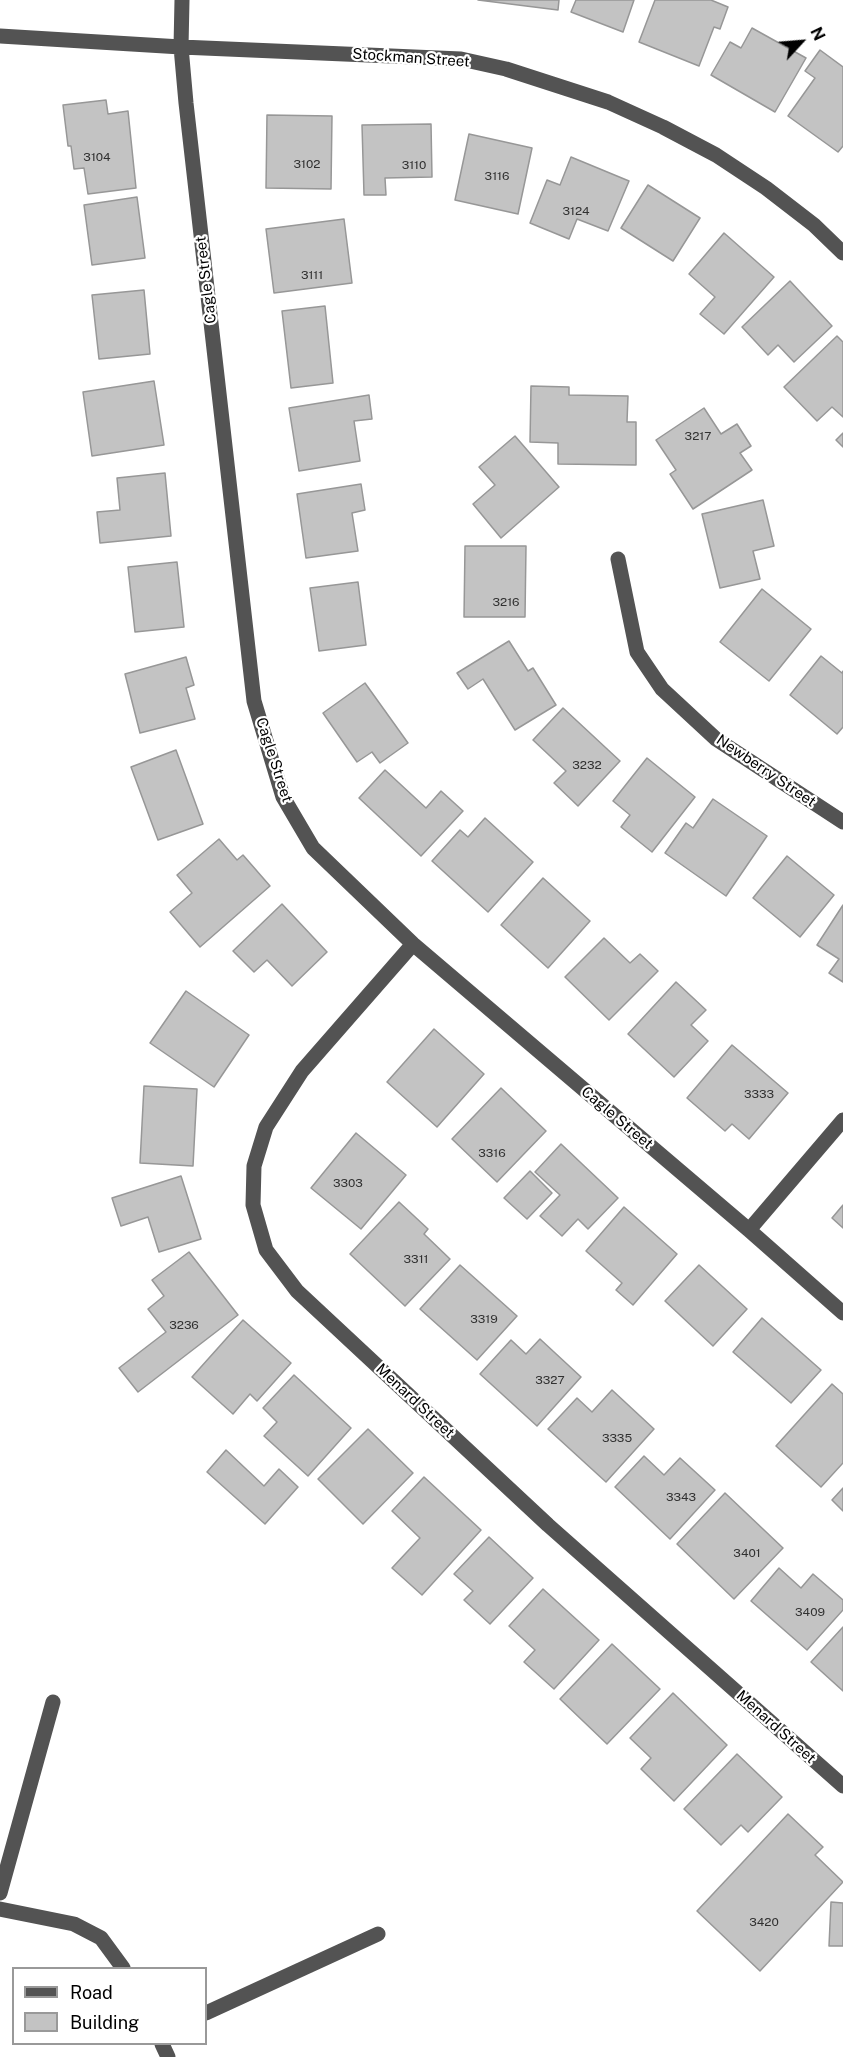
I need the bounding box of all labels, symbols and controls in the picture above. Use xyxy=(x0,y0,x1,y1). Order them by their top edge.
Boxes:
north arrow xyxy=(771,12,831,72)
text: N xyxy=(806,24,829,44)
street label: Stockman Street xyxy=(352,45,470,71)
house number: 3104 xyxy=(83,150,111,164)
house number: 3102 xyxy=(294,157,320,171)
house number: 3110 xyxy=(402,158,426,172)
house number: 3116 xyxy=(485,169,509,183)
house number: 3124 xyxy=(562,204,590,218)
street label: Cagle Street xyxy=(192,235,220,325)
house number: 3111 xyxy=(301,268,323,282)
house number: 3217 xyxy=(685,429,711,443)
house number: 3216 xyxy=(492,595,520,609)
street label: Cagle Street xyxy=(252,715,296,805)
street label: Newberry Street xyxy=(713,731,819,811)
house number: 3232 xyxy=(572,758,602,772)
street label: Cagle Street xyxy=(578,1083,656,1153)
house number: 3333 xyxy=(744,1087,774,1101)
house number: 3316 xyxy=(478,1146,506,1160)
house number: 3303 xyxy=(333,1176,363,1190)
house number: 3311 xyxy=(404,1252,428,1266)
house number: 3319 xyxy=(470,1312,498,1326)
house number: 3236 xyxy=(169,1318,199,1332)
street label: Menard Street xyxy=(372,1360,458,1442)
house number: 3327 xyxy=(535,1373,565,1387)
house number: 3335 xyxy=(602,1431,632,1445)
house number: 3343 xyxy=(666,1490,696,1504)
house number: 3401 xyxy=(733,1546,761,1560)
house number: 3409 xyxy=(795,1605,825,1619)
street label: Menard Street xyxy=(733,1687,819,1767)
house number: 3420 xyxy=(749,1915,779,1929)
legend xyxy=(12,1967,207,2045)
text: Road xyxy=(70,1982,113,2003)
text: Building xyxy=(70,2012,139,2033)

